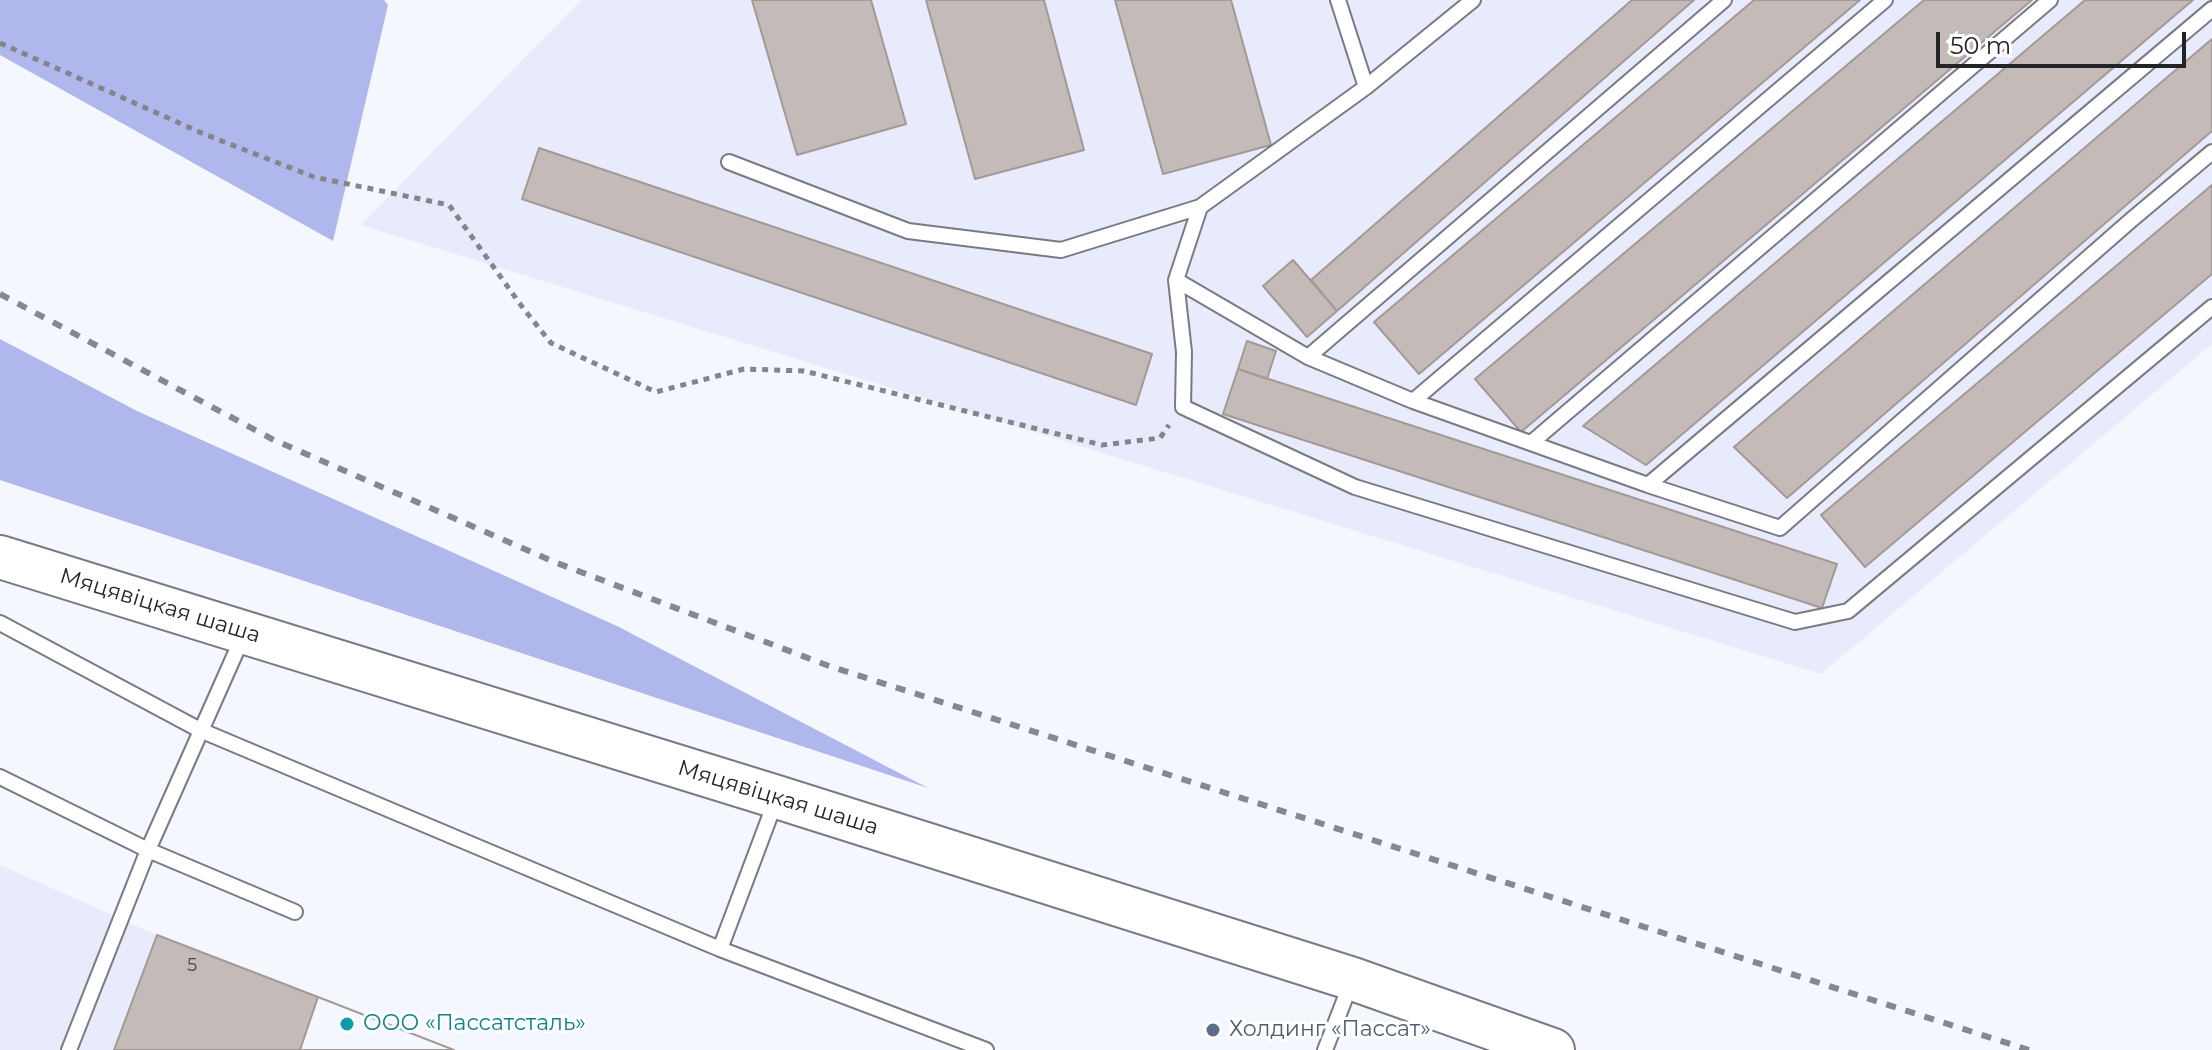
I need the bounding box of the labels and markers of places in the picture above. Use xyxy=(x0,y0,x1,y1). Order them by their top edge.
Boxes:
place label: ООО «Пассатсталь» xyxy=(363,1011,586,1037)
marker: ООО «Пассатсталь» xyxy=(338,1015,356,1033)
place label: Холдинг «Пассат» xyxy=(1229,1017,1431,1043)
marker: Холдинг «Пассат» xyxy=(1204,1021,1222,1039)

